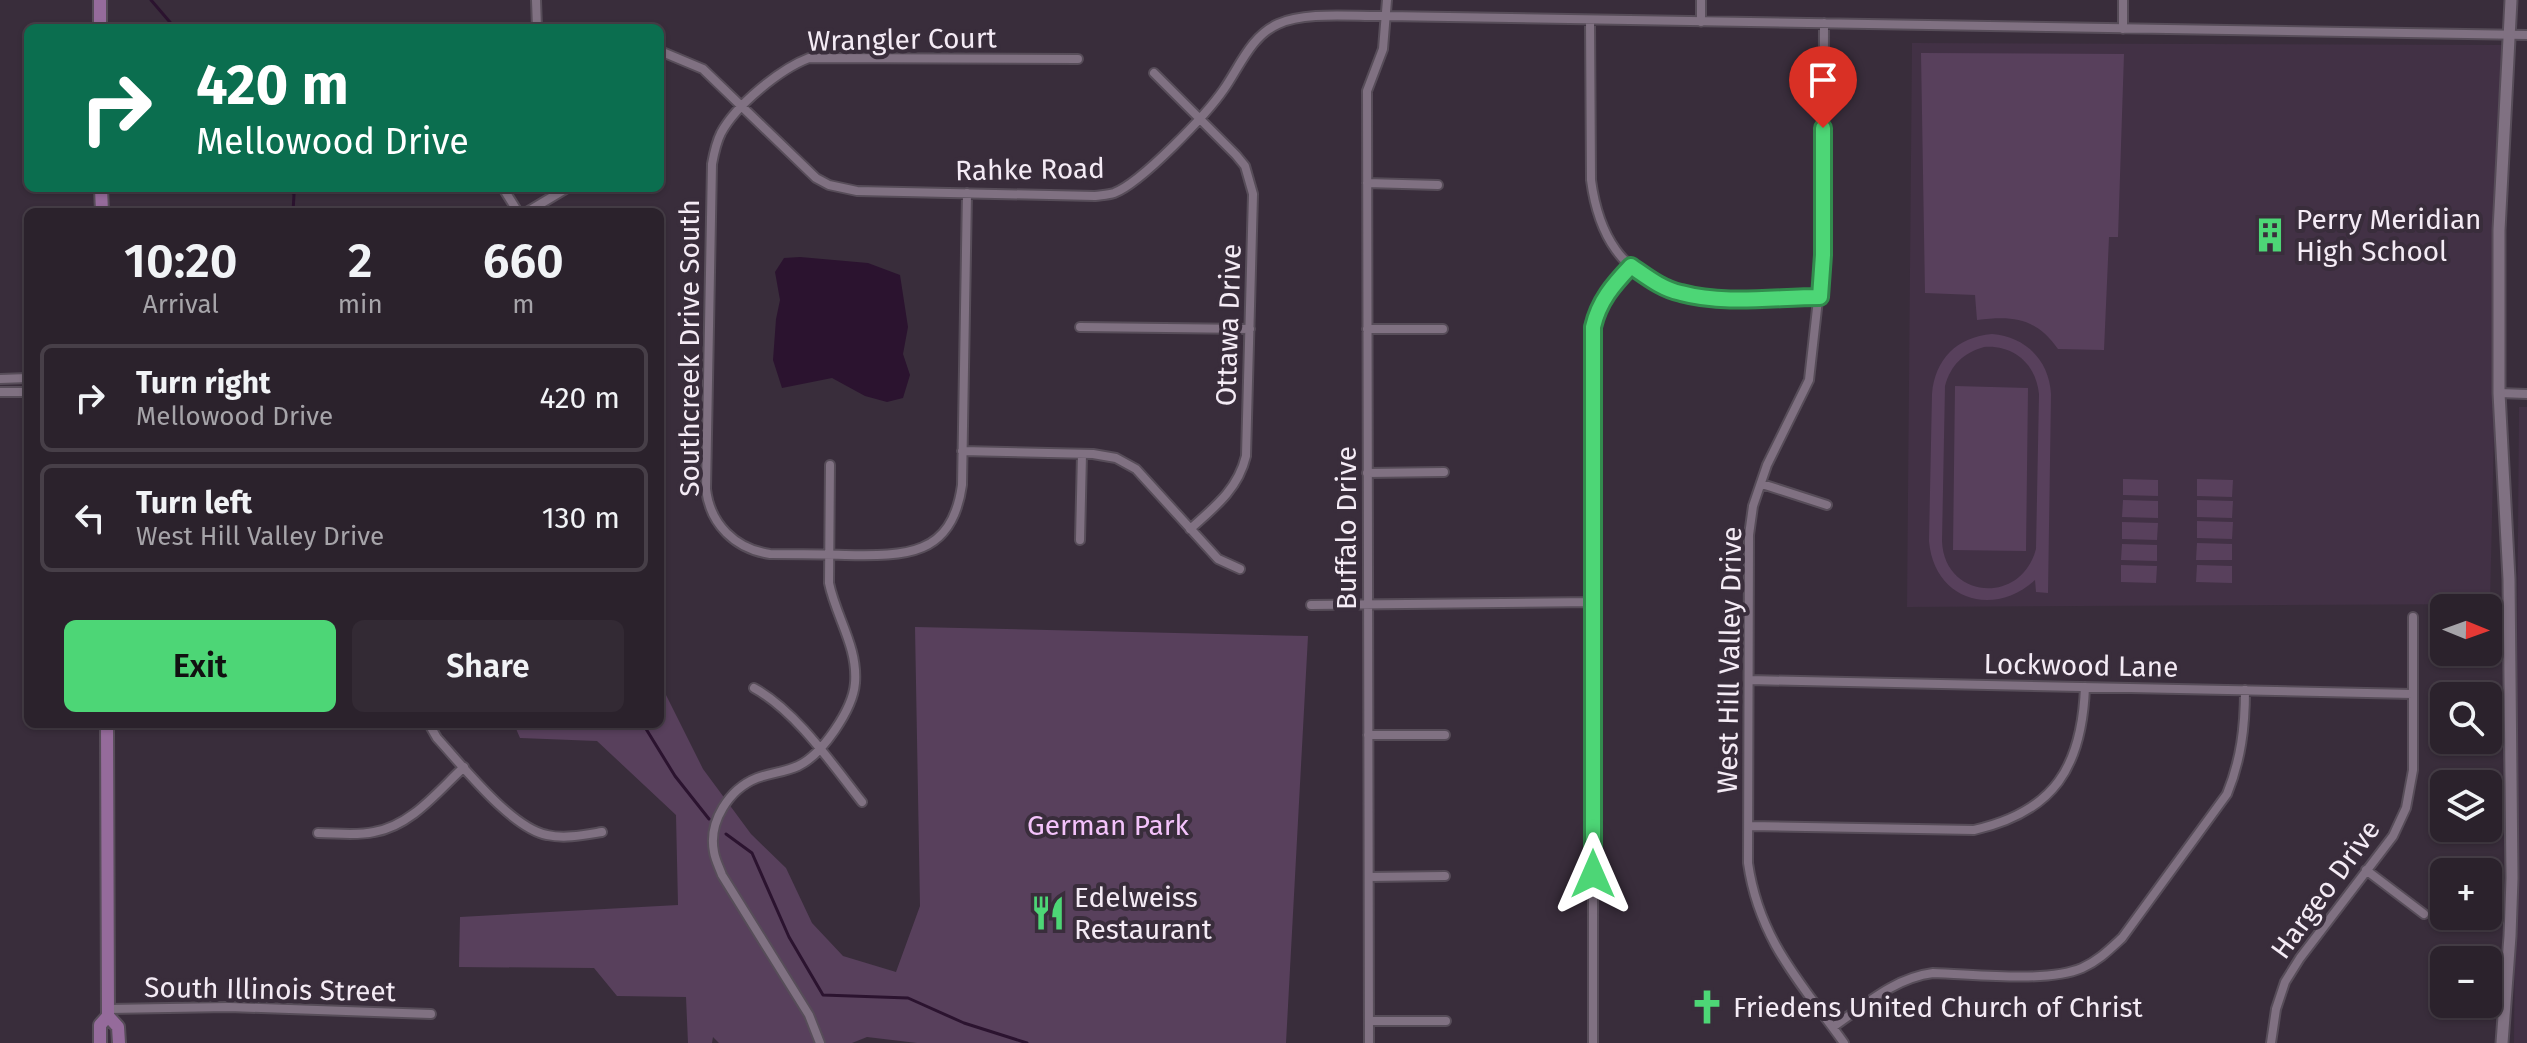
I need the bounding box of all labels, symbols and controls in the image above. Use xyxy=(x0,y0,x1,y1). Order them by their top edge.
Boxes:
street label: Wrangler Court xyxy=(807,21,998,58)
pin xyxy=(1789,46,1857,128)
text: 420 m xyxy=(196,52,349,119)
icon: right xyxy=(64,56,168,160)
icon: arrive xyxy=(1801,58,1845,102)
text: Mellowood Drive xyxy=(196,120,469,164)
street label: Rahke Road xyxy=(955,152,1105,187)
street label: Southcreek Drive South xyxy=(673,199,706,497)
place label: Perry Meridian High School xyxy=(2296,203,2482,268)
building icon: Perry Meridian High School xyxy=(2251,216,2289,254)
text: 10:20 xyxy=(124,232,238,290)
text: 2 xyxy=(348,232,372,290)
text: 660 xyxy=(483,232,564,290)
street label: Ottawa Drive xyxy=(1209,243,1248,407)
text: Arrival xyxy=(143,289,219,320)
text: min xyxy=(338,289,383,320)
text: m xyxy=(512,289,534,320)
text: Turn right xyxy=(136,365,271,401)
icon: right xyxy=(68,376,112,420)
text: 420 m xyxy=(539,380,620,416)
text: Mellowood Drive xyxy=(136,401,333,432)
street label: Buffalo Drive xyxy=(1330,446,1363,610)
text: Turn left xyxy=(136,485,252,521)
icon: left xyxy=(68,496,112,540)
text: 130 m xyxy=(542,500,620,536)
text: West Hill Valley Drive xyxy=(136,521,384,552)
street label: West Hill Valley Drive xyxy=(1711,526,1748,794)
north arrow xyxy=(2430,594,2502,666)
map controls xyxy=(2430,594,2502,1018)
button: Exit xyxy=(64,620,336,712)
button: Share xyxy=(352,620,624,712)
street label: Lockwood Lane xyxy=(1983,647,2179,684)
button: search xyxy=(2430,682,2502,754)
button: layers xyxy=(2430,770,2502,842)
park label: German Park xyxy=(1027,809,1190,842)
street label: Hargeo Drive xyxy=(2264,813,2387,965)
position arrow xyxy=(1551,832,1635,916)
button: + xyxy=(2430,858,2502,930)
place label: Edelweiss Restaurant xyxy=(1074,881,1213,946)
restaurant icon: Edelweiss Restaurant xyxy=(1029,894,1067,932)
button: − xyxy=(2430,946,2502,1018)
street label: South Illinois Street xyxy=(144,971,397,1008)
church icon: Friedens United Church of Christ xyxy=(1688,988,1726,1026)
place label: Friedens United Church of Christ xyxy=(1733,991,2144,1024)

